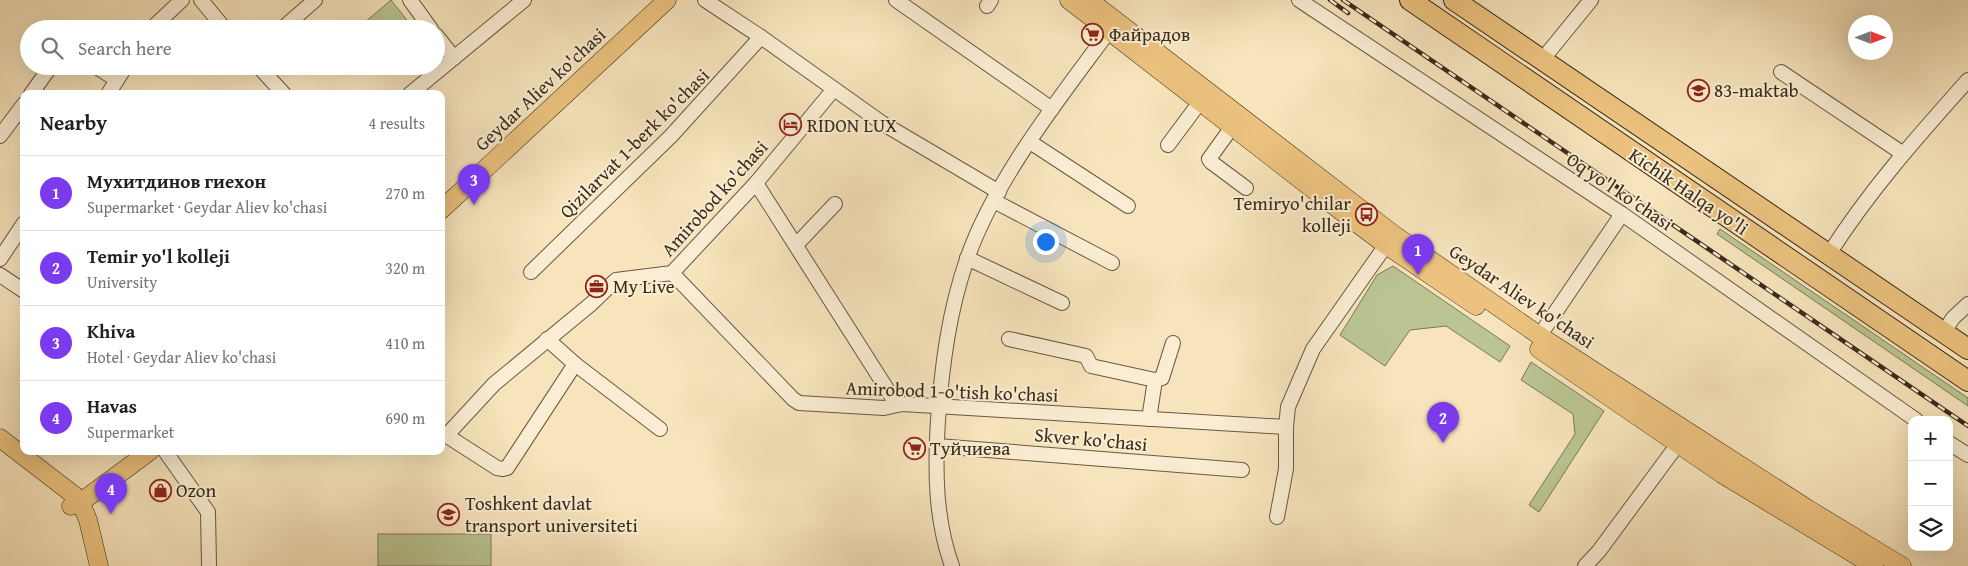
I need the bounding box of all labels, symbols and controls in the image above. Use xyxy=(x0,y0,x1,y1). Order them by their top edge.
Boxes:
north arrow xyxy=(1848,15,1893,60)
search box xyxy=(20,20,445,75)
place label: Файрадов xyxy=(1109,20,1190,48)
street label: Geydar Aliev ko'chasi xyxy=(468,21,612,157)
supermarket icon: Файрадов xyxy=(1081,22,1105,46)
icon: search xyxy=(38,34,66,62)
text: Search here xyxy=(78,34,172,62)
street label: Qizilarvat 1-berk ko'chasi xyxy=(553,62,715,224)
place label: 83-maktab xyxy=(1714,76,1799,104)
school or university icon: 83-maktab xyxy=(1686,78,1710,102)
text: Nearby xyxy=(40,107,107,138)
text: 4 results xyxy=(368,111,425,135)
place label: RIDON LUX xyxy=(807,111,897,139)
hotel icon: RIDON LUX xyxy=(779,113,803,137)
street label: Amirobod ko'chasi xyxy=(654,134,774,262)
street label: Kichik Halqa yo'li xyxy=(1624,141,1754,241)
street label: Oq yo'l ko'chasi xyxy=(1561,145,1679,237)
pin: 3 xyxy=(458,164,490,205)
text: Мухитдинов гиехон xyxy=(87,167,266,195)
text: 1 xyxy=(52,181,60,205)
text: 270 m xyxy=(385,181,425,205)
place label: Temiryo'chilar kolleji xyxy=(1234,189,1351,239)
text: Supermarket · Geydar Aliev ko'chasi xyxy=(87,195,327,219)
bus stop icon: Temiryo'chilar kolleji xyxy=(1355,202,1379,226)
your location xyxy=(1033,229,1059,255)
pin: 1 xyxy=(1402,234,1434,275)
street label: Geydar Aliev ko'chasi xyxy=(1444,237,1600,355)
text: Temir yo'l kolleji xyxy=(87,242,230,270)
text: 2 xyxy=(52,256,60,280)
text: 320 m xyxy=(385,256,425,280)
text: University xyxy=(87,270,157,294)
place label: My Live xyxy=(613,272,675,300)
office icon: My Live xyxy=(585,274,609,298)
text: Khiva xyxy=(87,317,135,345)
text: 3 xyxy=(52,331,60,355)
text: 410 m xyxy=(385,331,425,355)
text: Hotel · Geydar Aliev ko'chasi xyxy=(87,345,276,369)
street label: Amirobod 1-o'tish ko'chasi xyxy=(845,373,1059,409)
text: Havas xyxy=(87,392,137,420)
pin: 2 xyxy=(1427,402,1459,443)
text: 4 xyxy=(52,406,60,430)
text: 690 m xyxy=(385,406,425,430)
map controls xyxy=(1908,416,1953,551)
button: + xyxy=(1908,416,1953,461)
text: Supermarket xyxy=(87,420,174,444)
street label: Skver ko'chasi xyxy=(1033,420,1149,458)
place label: Туйчиева xyxy=(930,434,1010,462)
supermarket icon: Туйчиева xyxy=(902,436,926,460)
button: − xyxy=(1908,461,1953,506)
pin: 4 xyxy=(95,473,127,514)
place label: Ozon xyxy=(176,476,217,504)
shop icon: Ozon xyxy=(148,478,172,502)
place label: Toshkent davlat transport universiteti xyxy=(465,489,638,539)
school or university icon: Toshkent davlat transport universiteti xyxy=(437,502,461,526)
button: layers xyxy=(1908,506,1953,551)

